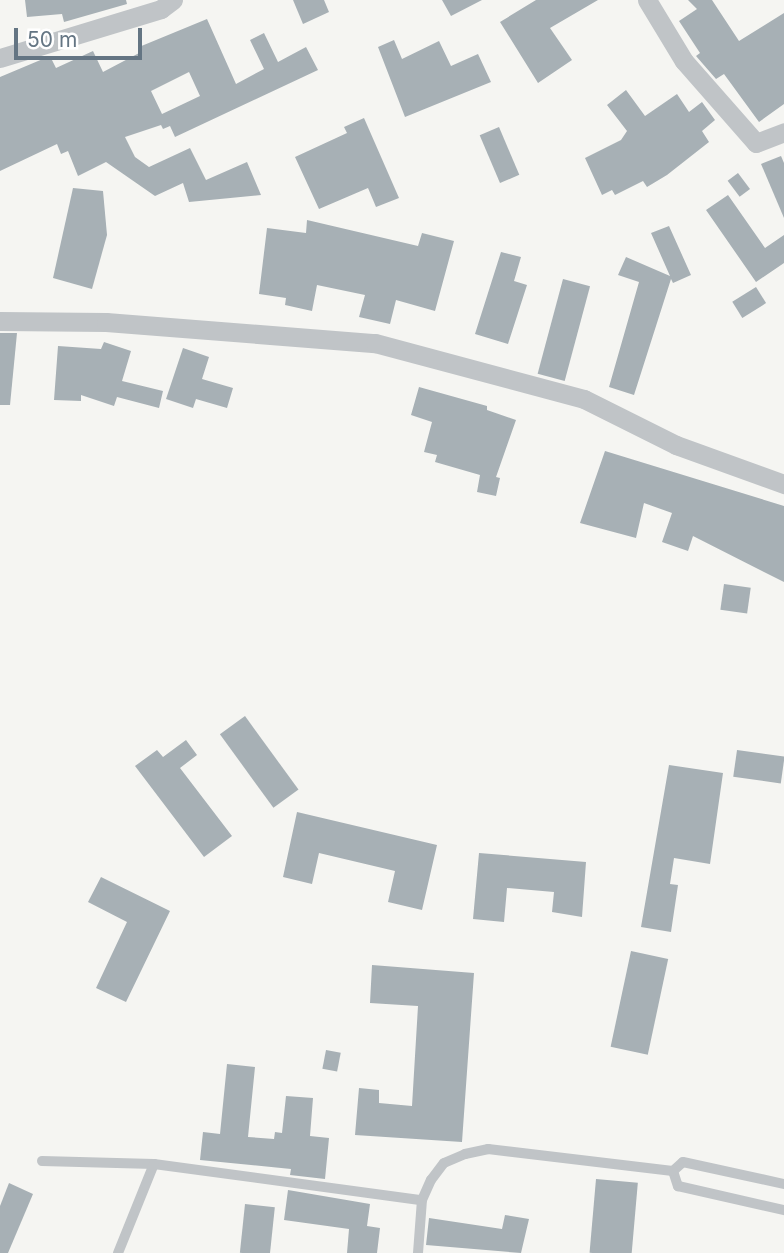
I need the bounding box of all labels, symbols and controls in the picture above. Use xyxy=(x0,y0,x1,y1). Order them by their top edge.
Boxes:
scale bar xyxy=(18,14,145,58)
text: 50 m xyxy=(27,27,77,52)

